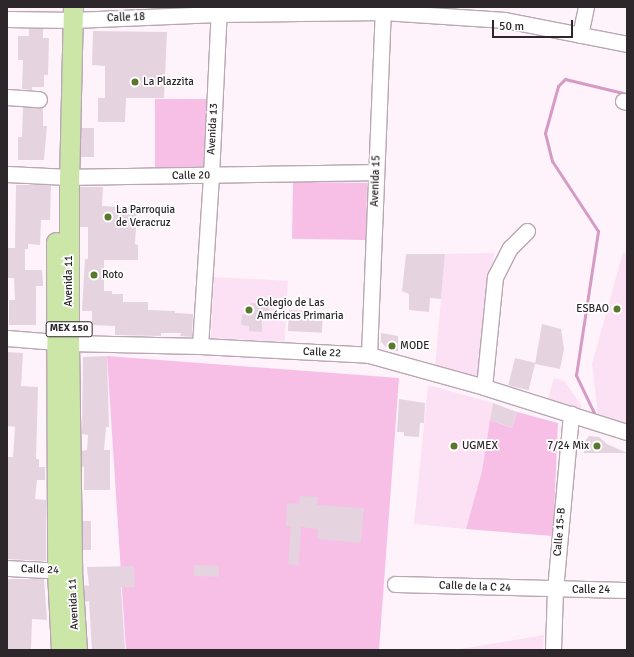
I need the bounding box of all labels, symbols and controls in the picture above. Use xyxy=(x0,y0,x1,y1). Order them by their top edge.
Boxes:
street label: Calle 18 xyxy=(107,11,145,25)
scale bar xyxy=(494,12,575,38)
text: 50 m xyxy=(499,19,524,34)
place label: La Plazzita xyxy=(143,75,194,89)
marker: La Plazzita xyxy=(130,77,140,87)
street label: Avenida 13 xyxy=(205,103,221,155)
street label: Avenida 15 xyxy=(369,155,383,207)
street label: Calle 20 xyxy=(172,169,210,183)
place label: La Parroquia de Veracruz xyxy=(116,204,175,230)
marker: La Parroquia de Veracruz xyxy=(103,212,113,222)
street label: Avenida 11 xyxy=(62,255,76,307)
place label: Roto xyxy=(102,268,124,282)
marker: Roto xyxy=(89,270,99,280)
place label: Colegio de Las Américas Primaria xyxy=(257,297,344,323)
place label: ESBAO xyxy=(576,302,609,316)
marker: ESBAO xyxy=(612,304,622,314)
marker: Colegio de Las Américas Primaria xyxy=(244,305,254,315)
road number: MEX 150 xyxy=(45,321,93,337)
place label: MODE xyxy=(400,339,429,353)
marker: MODE xyxy=(387,341,397,351)
street label: Calle 22 xyxy=(303,345,341,361)
place label: UGMEX xyxy=(462,439,498,453)
place label: 7/24 Mix xyxy=(547,439,589,453)
marker: UGMEX xyxy=(449,441,459,451)
marker: 7/24 Mix xyxy=(592,441,602,451)
street label: Calle 15-B xyxy=(551,507,569,557)
street label: Calle 24 xyxy=(21,563,59,577)
street label: Avenida 11 xyxy=(66,578,82,630)
street label: Calle de la C 24 xyxy=(439,579,511,595)
street label: Calle 24 xyxy=(572,583,610,597)

